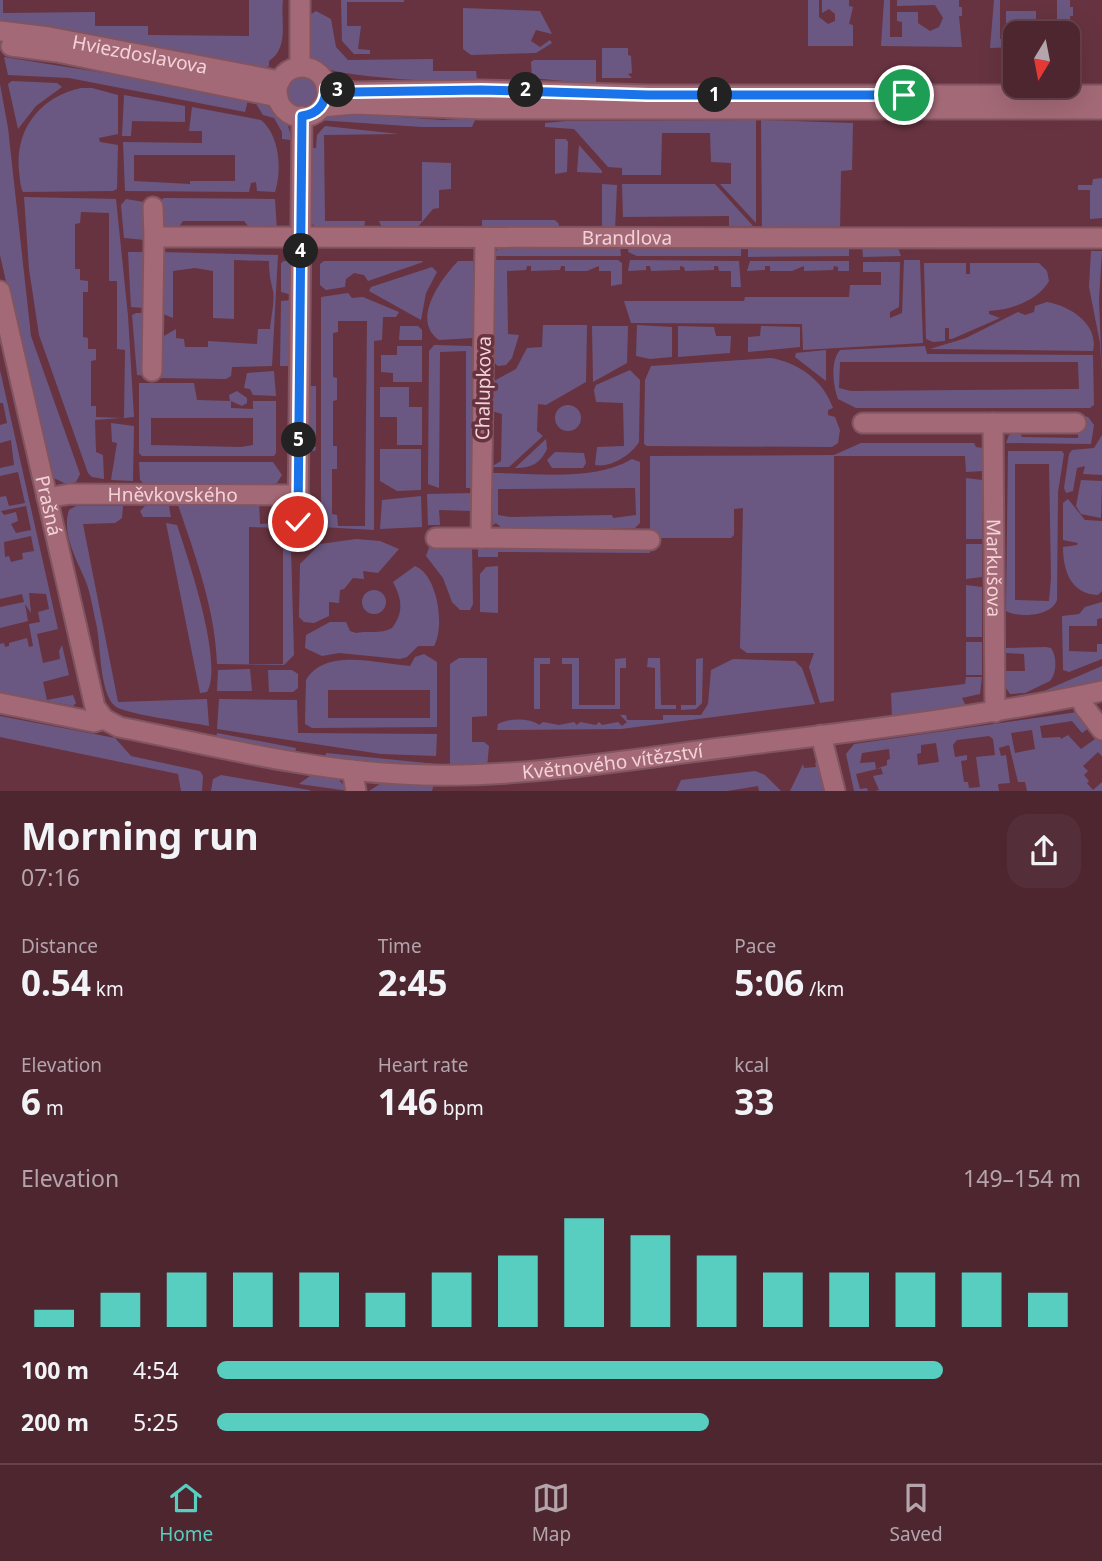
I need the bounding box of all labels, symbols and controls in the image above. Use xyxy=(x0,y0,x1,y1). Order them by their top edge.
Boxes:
north arrow xyxy=(1003,21,1080,98)
map controls xyxy=(1003,21,1080,98)
street label: Hviezdoslavova xyxy=(70,29,210,80)
pin xyxy=(874,65,934,125)
pin: 3 xyxy=(320,72,356,108)
pin: 2 xyxy=(508,72,544,108)
text: 3 xyxy=(332,76,343,102)
text: 2 xyxy=(520,76,531,102)
icon: arrive xyxy=(885,76,923,114)
pin: 1 xyxy=(698,78,732,112)
text: 1 xyxy=(709,81,720,107)
street label: Brandlova xyxy=(582,224,672,251)
pin: 4 xyxy=(284,233,318,268)
text: 4 xyxy=(295,237,306,263)
street label: Chalupkova xyxy=(469,336,497,440)
pin: 5 xyxy=(282,422,316,458)
text: 5 xyxy=(293,426,304,452)
street label: Prašná xyxy=(29,473,68,538)
street label: Hněvkovského xyxy=(108,481,238,508)
pin xyxy=(268,492,328,552)
icon: check xyxy=(279,503,317,541)
street label: Markušova xyxy=(981,519,1007,617)
street label: Květnového vítězství xyxy=(521,737,705,785)
text: Morning run xyxy=(21,809,259,861)
button: share xyxy=(1007,814,1081,888)
text: 07:16 xyxy=(21,861,80,893)
text: Distance xyxy=(21,933,98,959)
text: Time xyxy=(378,933,422,959)
text: Pace xyxy=(734,933,776,959)
text: 0.54 xyxy=(21,959,91,1006)
text: 2:45 xyxy=(378,959,448,1006)
text: 5:06 xyxy=(734,959,804,1006)
text: km xyxy=(91,976,124,1002)
text: /km xyxy=(804,976,844,1002)
text: Elevation xyxy=(21,1052,102,1078)
text: Heart rate xyxy=(378,1052,468,1078)
text: kcal xyxy=(734,1052,769,1078)
text: 6 xyxy=(21,1078,41,1125)
text: 146 xyxy=(378,1078,438,1125)
text: 33 xyxy=(734,1078,774,1125)
text: m xyxy=(41,1095,64,1121)
text: bpm xyxy=(438,1095,484,1121)
text: Elevation xyxy=(21,1162,119,1194)
text: 149–154 m xyxy=(963,1162,1081,1194)
text: 100 m xyxy=(21,1354,89,1386)
text: 4:54 xyxy=(133,1354,179,1386)
text: 200 m xyxy=(21,1406,89,1438)
text: 5:25 xyxy=(133,1406,179,1438)
tab: Home xyxy=(159,1479,213,1547)
tab: Map xyxy=(532,1479,571,1547)
tab: Saved xyxy=(890,1479,943,1547)

